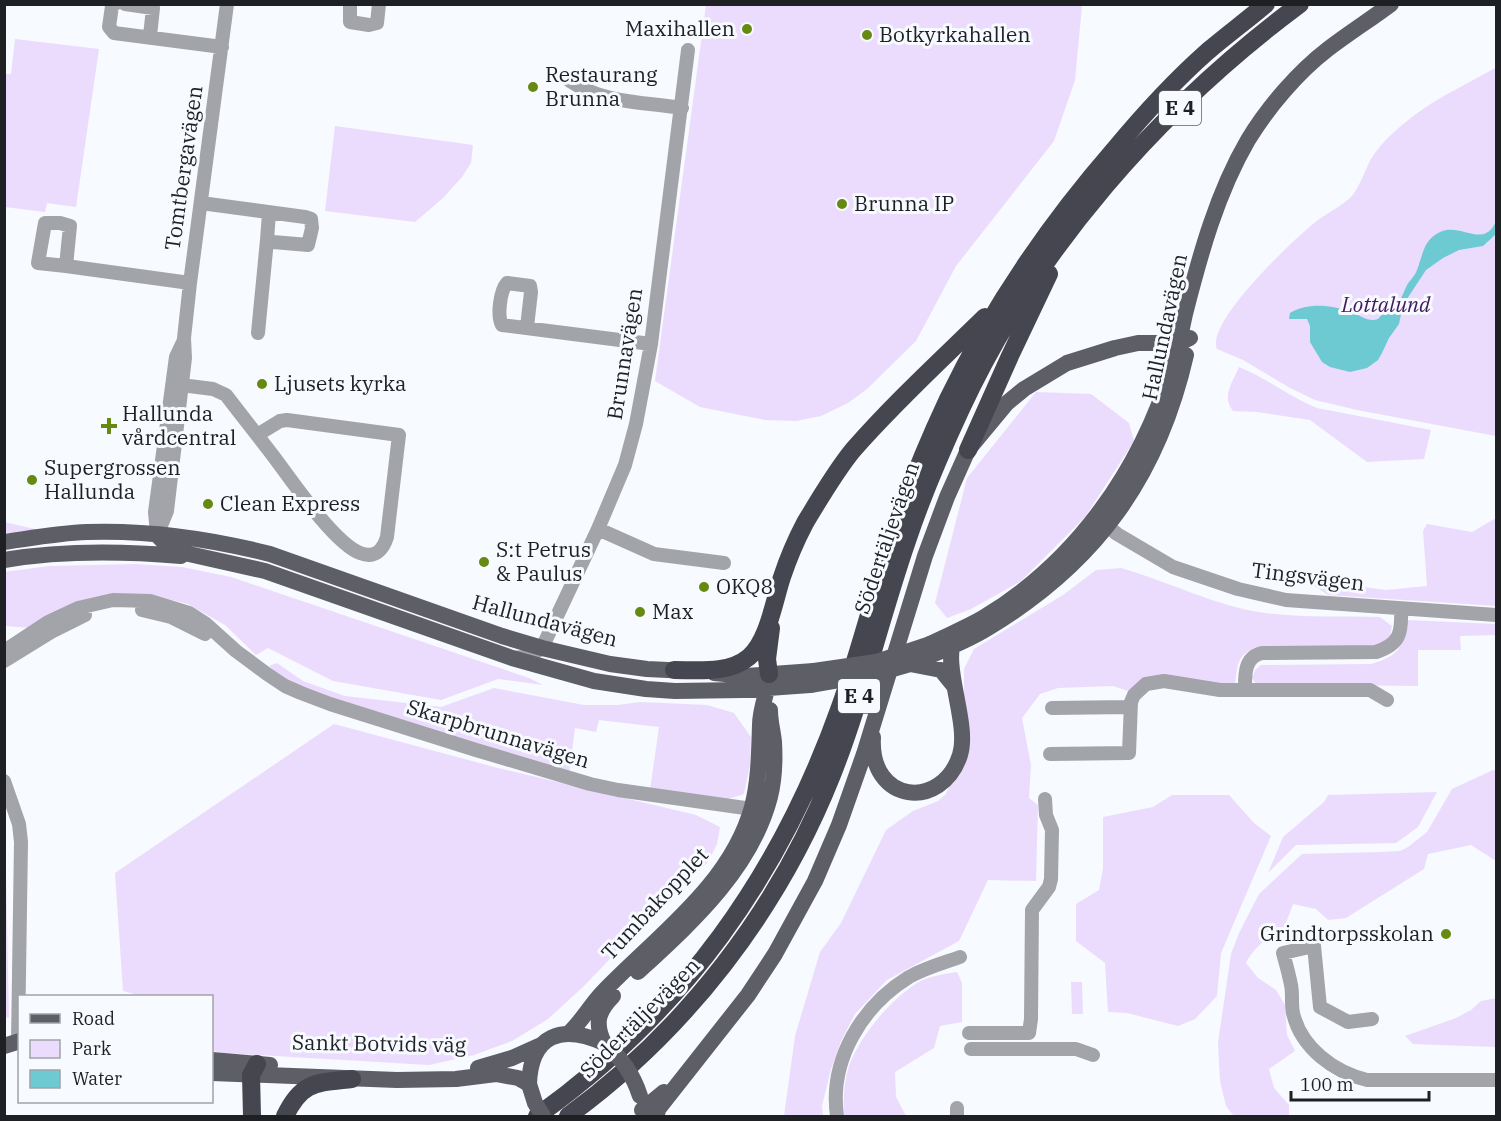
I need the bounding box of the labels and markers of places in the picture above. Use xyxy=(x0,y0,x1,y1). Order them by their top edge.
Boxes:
place label: Maxihallen xyxy=(625,14,735,42)
place label: Botkyrkahallen xyxy=(879,20,1031,48)
marker: Maxihallen xyxy=(740,22,754,36)
marker: Botkyrkahallen xyxy=(860,28,874,42)
place label: Restaurang Brunna xyxy=(545,60,658,112)
marker: Restaurang Brunna xyxy=(526,80,540,94)
place label: Brunna IP xyxy=(854,189,954,217)
marker: Brunna IP xyxy=(835,197,849,211)
place label: Ljusets kyrka xyxy=(274,369,406,397)
marker: Ljusets kyrka xyxy=(255,377,269,391)
place label: Hallunda vårdcentral xyxy=(122,399,236,451)
marker: Hallunda vårdcentral xyxy=(100,417,118,435)
place label: Supergrossen Hallunda xyxy=(44,453,181,505)
marker: Supergrossen Hallunda xyxy=(25,473,39,487)
place label: Clean Express xyxy=(220,489,360,517)
marker: Clean Express xyxy=(201,497,215,511)
place label: S:t Petrus & Paulus xyxy=(496,535,591,587)
marker: S:t Petrus & Paulus xyxy=(477,555,491,569)
place label: OKQ8 xyxy=(716,572,773,600)
marker: OKQ8 xyxy=(697,580,711,594)
place label: Max xyxy=(652,597,694,625)
marker: Max xyxy=(633,605,647,619)
place label: Grindtorpsskolan xyxy=(1260,919,1434,947)
marker: Grindtorpsskolan xyxy=(1439,927,1453,941)

